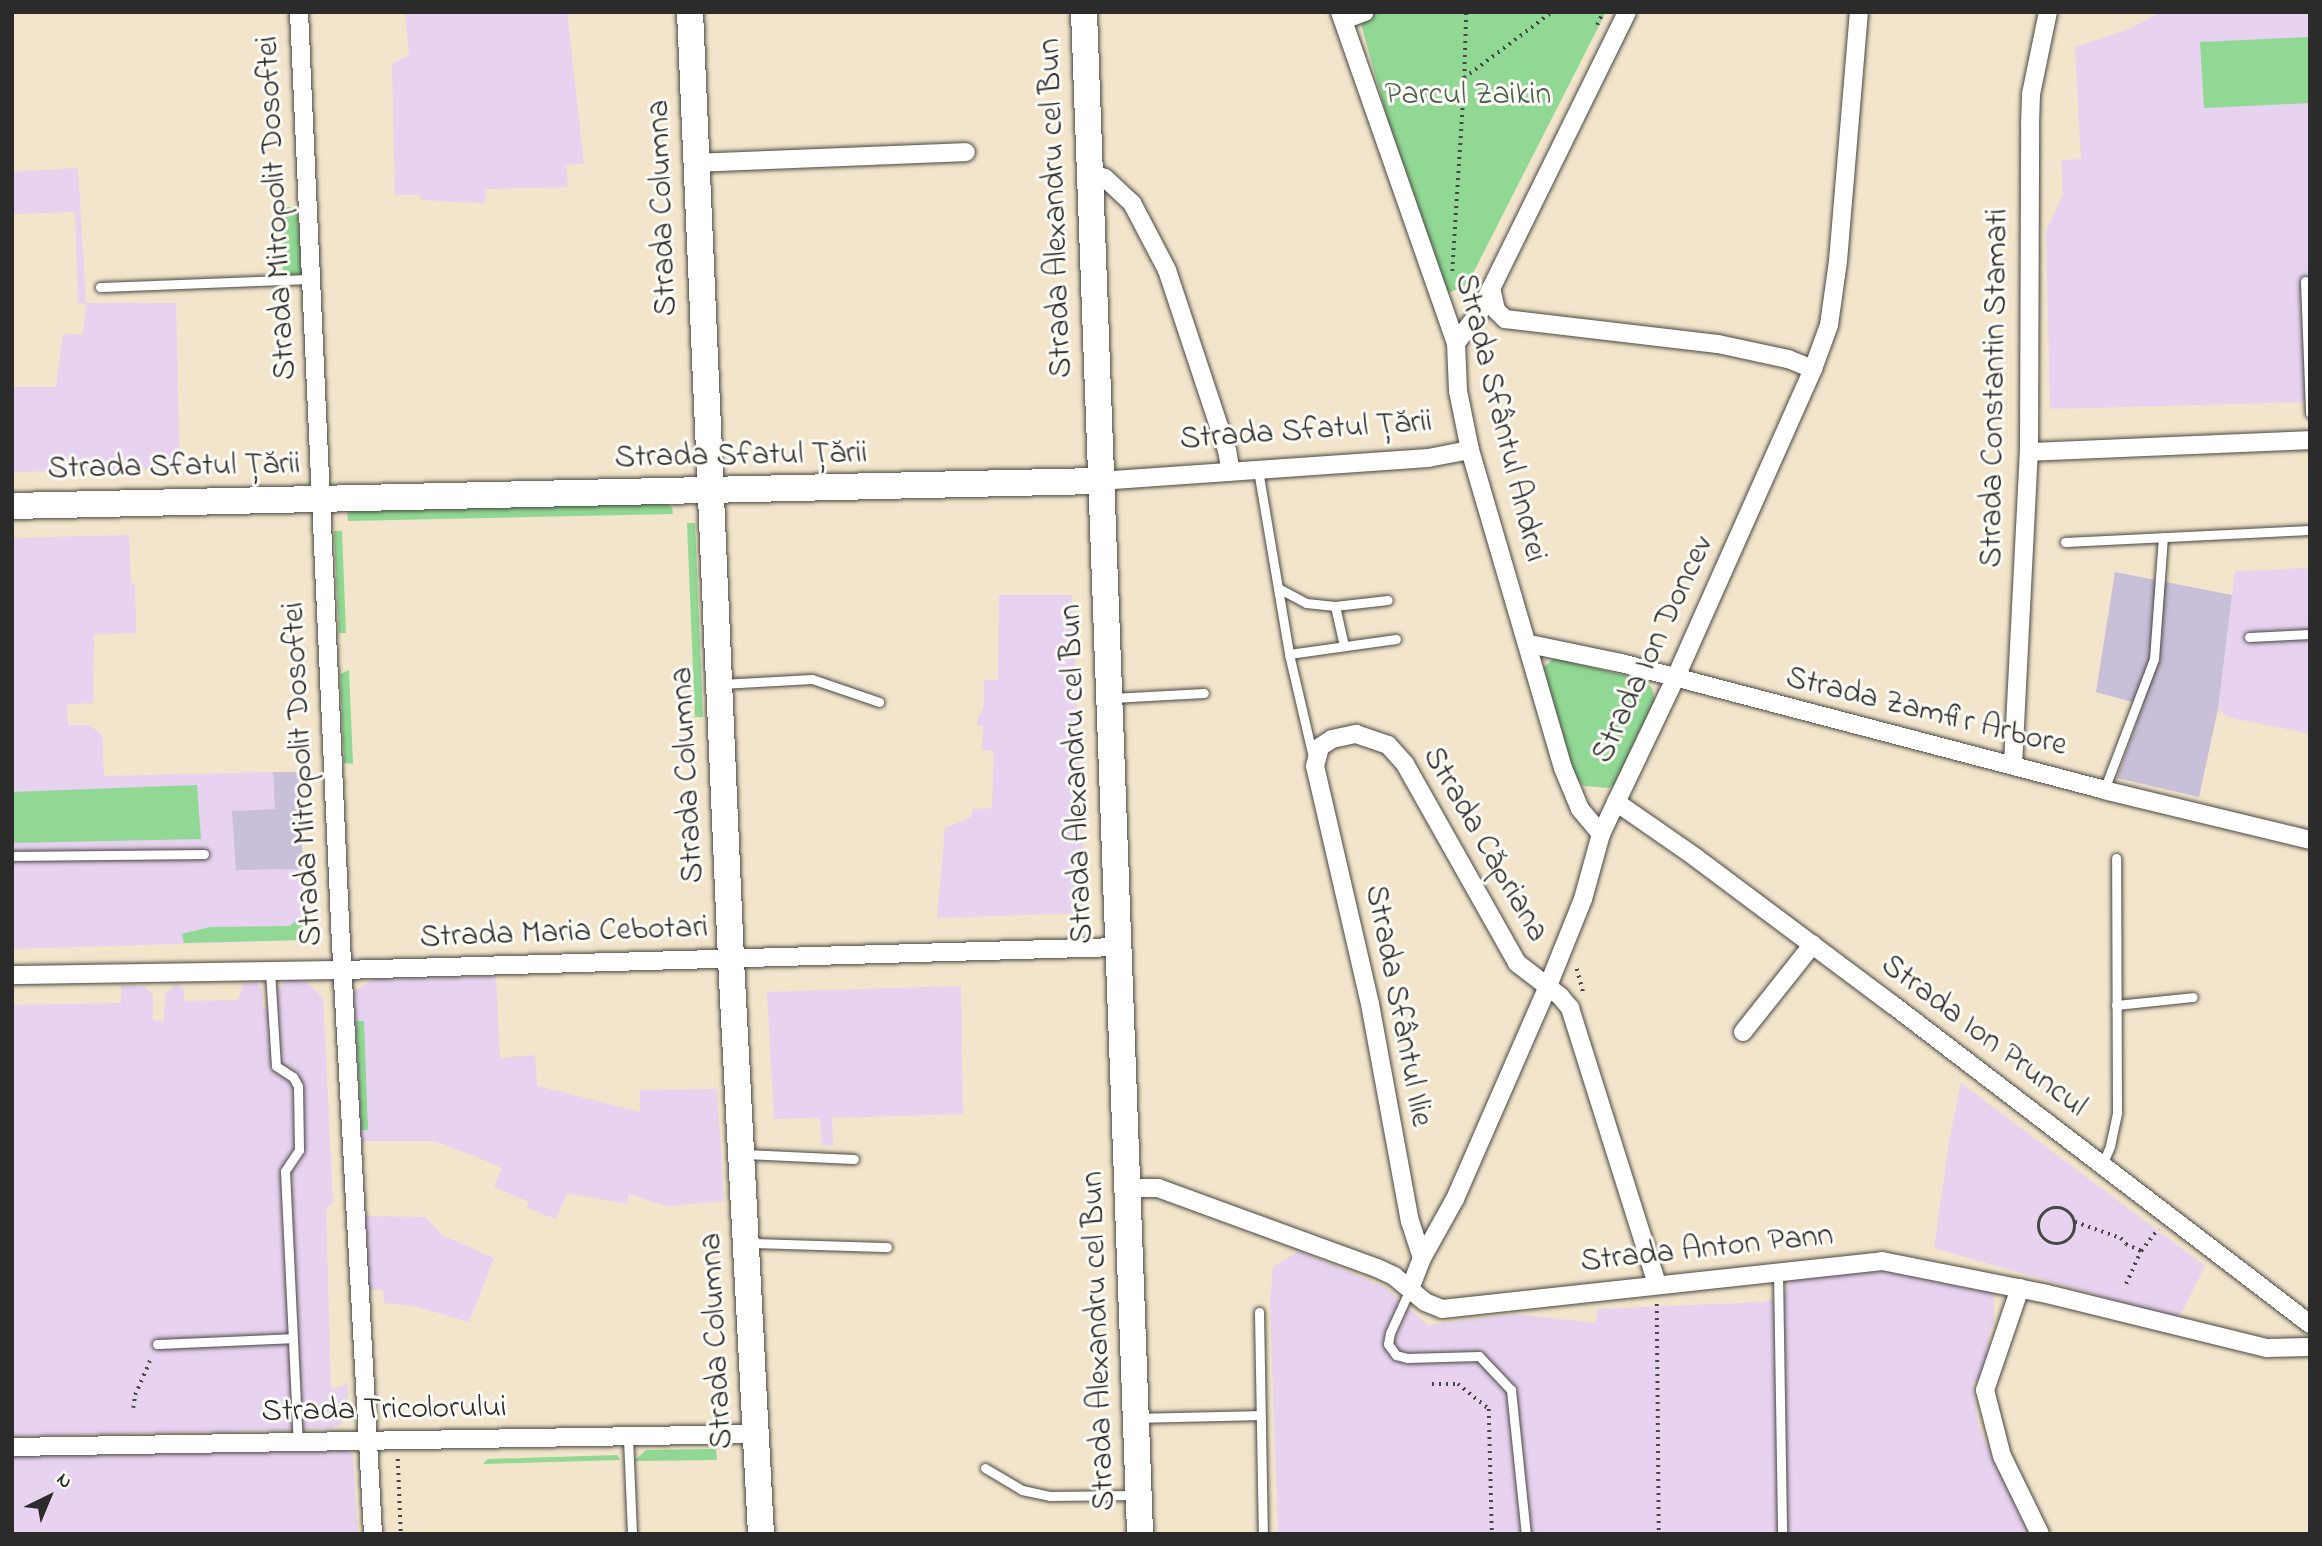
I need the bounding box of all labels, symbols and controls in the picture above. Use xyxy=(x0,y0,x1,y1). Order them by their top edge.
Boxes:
street label: Strada Mitropolit Dosoftei xyxy=(250,35,306,381)
street label: Strada Alexandru cel Bun xyxy=(1032,37,1082,379)
park label: Parcul Zaikin xyxy=(1385,77,1551,115)
street label: Strada Columna xyxy=(641,99,687,317)
street label: Strada Constantin Stamati xyxy=(1974,208,2018,568)
street label: Strada Sfântul Andrei xyxy=(1445,270,1553,566)
street label: Strada Sfatul Țării xyxy=(1179,404,1433,460)
street label: Strada Sfatul Țării xyxy=(614,436,868,478)
street label: Strada Sfatul Țării xyxy=(47,447,301,489)
street label: Strada Ion Doncev xyxy=(1585,530,1723,770)
street label: Strada Mitropolit Dosoftei xyxy=(276,601,332,947)
street label: Strada Alexandru cel Bun xyxy=(1053,603,1103,945)
street label: Strada Zamfir Arbore xyxy=(1782,660,2070,766)
street label: Strada Columna xyxy=(664,666,714,884)
street label: Strada Căpriana xyxy=(1413,741,1555,949)
street label: Strada Sfântul Ilie xyxy=(1355,882,1439,1130)
street label: Strada Maria Cebotari xyxy=(419,910,709,958)
street label: Strada Ion Pruncul xyxy=(1872,947,2094,1127)
street label: Strada Alexandru cel Bun xyxy=(1075,1170,1125,1512)
street label: Strada Anton Pann xyxy=(1579,1218,1835,1282)
street label: Strada Columna xyxy=(693,1232,743,1450)
street label: Strada Tricolorului xyxy=(261,1390,507,1432)
north arrow xyxy=(14,1462,84,1532)
text: N xyxy=(50,1467,78,1496)

